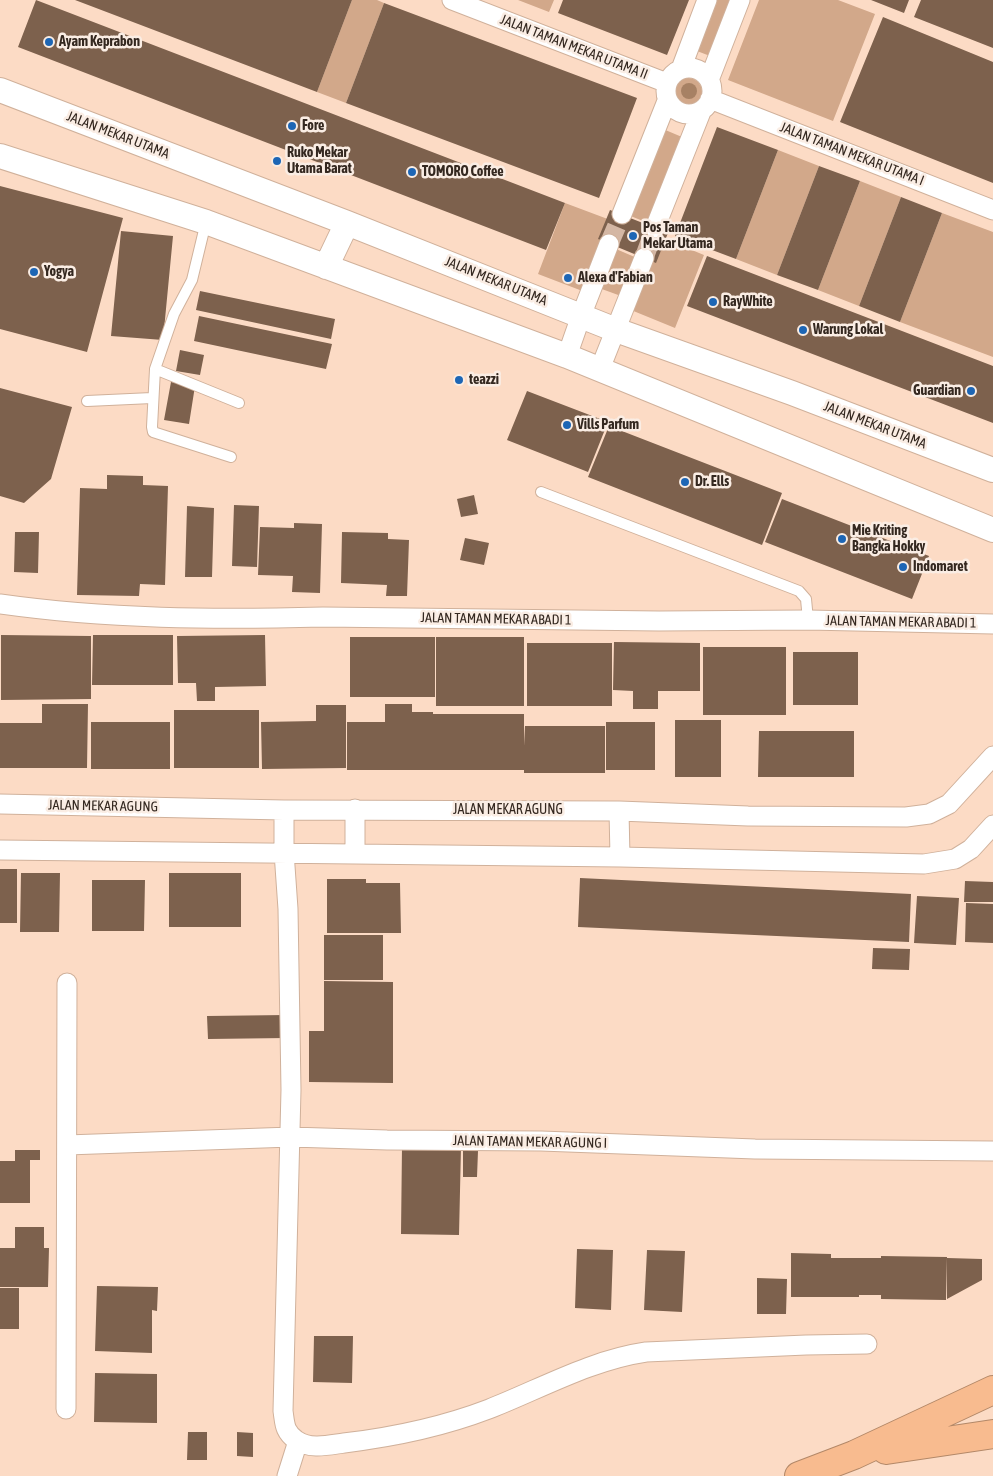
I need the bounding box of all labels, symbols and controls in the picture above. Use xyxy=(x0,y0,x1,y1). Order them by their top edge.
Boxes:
street label: JALAN TAMAN MEKAR UTAMA II xyxy=(498,11,650,83)
place label: Ayam Keprabon xyxy=(59,34,140,50)
marker: Ayam Keprabon xyxy=(43,36,55,48)
street label: JALAN MEKAR UTAMA xyxy=(64,108,172,162)
place label: Fore xyxy=(302,118,324,134)
street label: JALAN TAMAN MEKAR UTAMA I xyxy=(778,119,926,189)
marker: Fore xyxy=(286,120,298,132)
place label: Ruko Mekar Utama Barat xyxy=(287,145,352,178)
marker: Ruko Mekar Utama Barat xyxy=(271,155,283,167)
place label: TOMORO Coffee xyxy=(422,164,504,180)
marker: TOMORO Coffee xyxy=(406,166,418,178)
place label: Pos Taman Mekar Utama xyxy=(643,220,713,252)
marker: Pos Taman Mekar Utama xyxy=(627,230,639,242)
street label: JALAN MEKAR UTAMA xyxy=(442,253,550,309)
place label: Yogya xyxy=(44,264,74,280)
marker: Yogya xyxy=(28,266,40,278)
place label: Alexa d'Fabian xyxy=(578,270,653,286)
marker: Alexa d'Fabian xyxy=(562,272,574,284)
place label: RayWhite xyxy=(723,294,773,310)
marker: RayWhite xyxy=(707,296,719,308)
place label: Warung Lokal xyxy=(813,322,883,338)
marker: Warung Lokal xyxy=(797,324,809,336)
place label: teazzi xyxy=(469,372,499,388)
marker: teazzi xyxy=(453,374,465,386)
place label: Guardian xyxy=(913,383,961,399)
marker: Guardian xyxy=(965,385,977,397)
street label: JALAN MEKAR UTAMA xyxy=(821,398,929,452)
place label: Vills Parfum xyxy=(577,417,639,433)
marker: Vills Parfum xyxy=(561,419,573,431)
place label: Dr. Ells xyxy=(695,474,729,490)
marker: Dr. Ells xyxy=(679,476,691,488)
place label: Mie Kriting Bangka Hokky xyxy=(852,523,925,556)
marker: Mie Kriting Bangka Hokky xyxy=(836,533,848,545)
place label: Indomaret xyxy=(913,559,968,575)
marker: Indomaret xyxy=(897,561,909,573)
street label: JALAN TAMAN MEKAR ABADI 1 xyxy=(420,609,572,629)
street label: JALAN TAMAN MEKAR ABADI 1 xyxy=(825,612,977,632)
street label: JALAN MEKAR AGUNG xyxy=(48,797,158,815)
street label: JALAN MEKAR AGUNG xyxy=(453,802,563,818)
street label: JALAN TAMAN MEKAR AGUNG I xyxy=(453,1132,607,1152)

